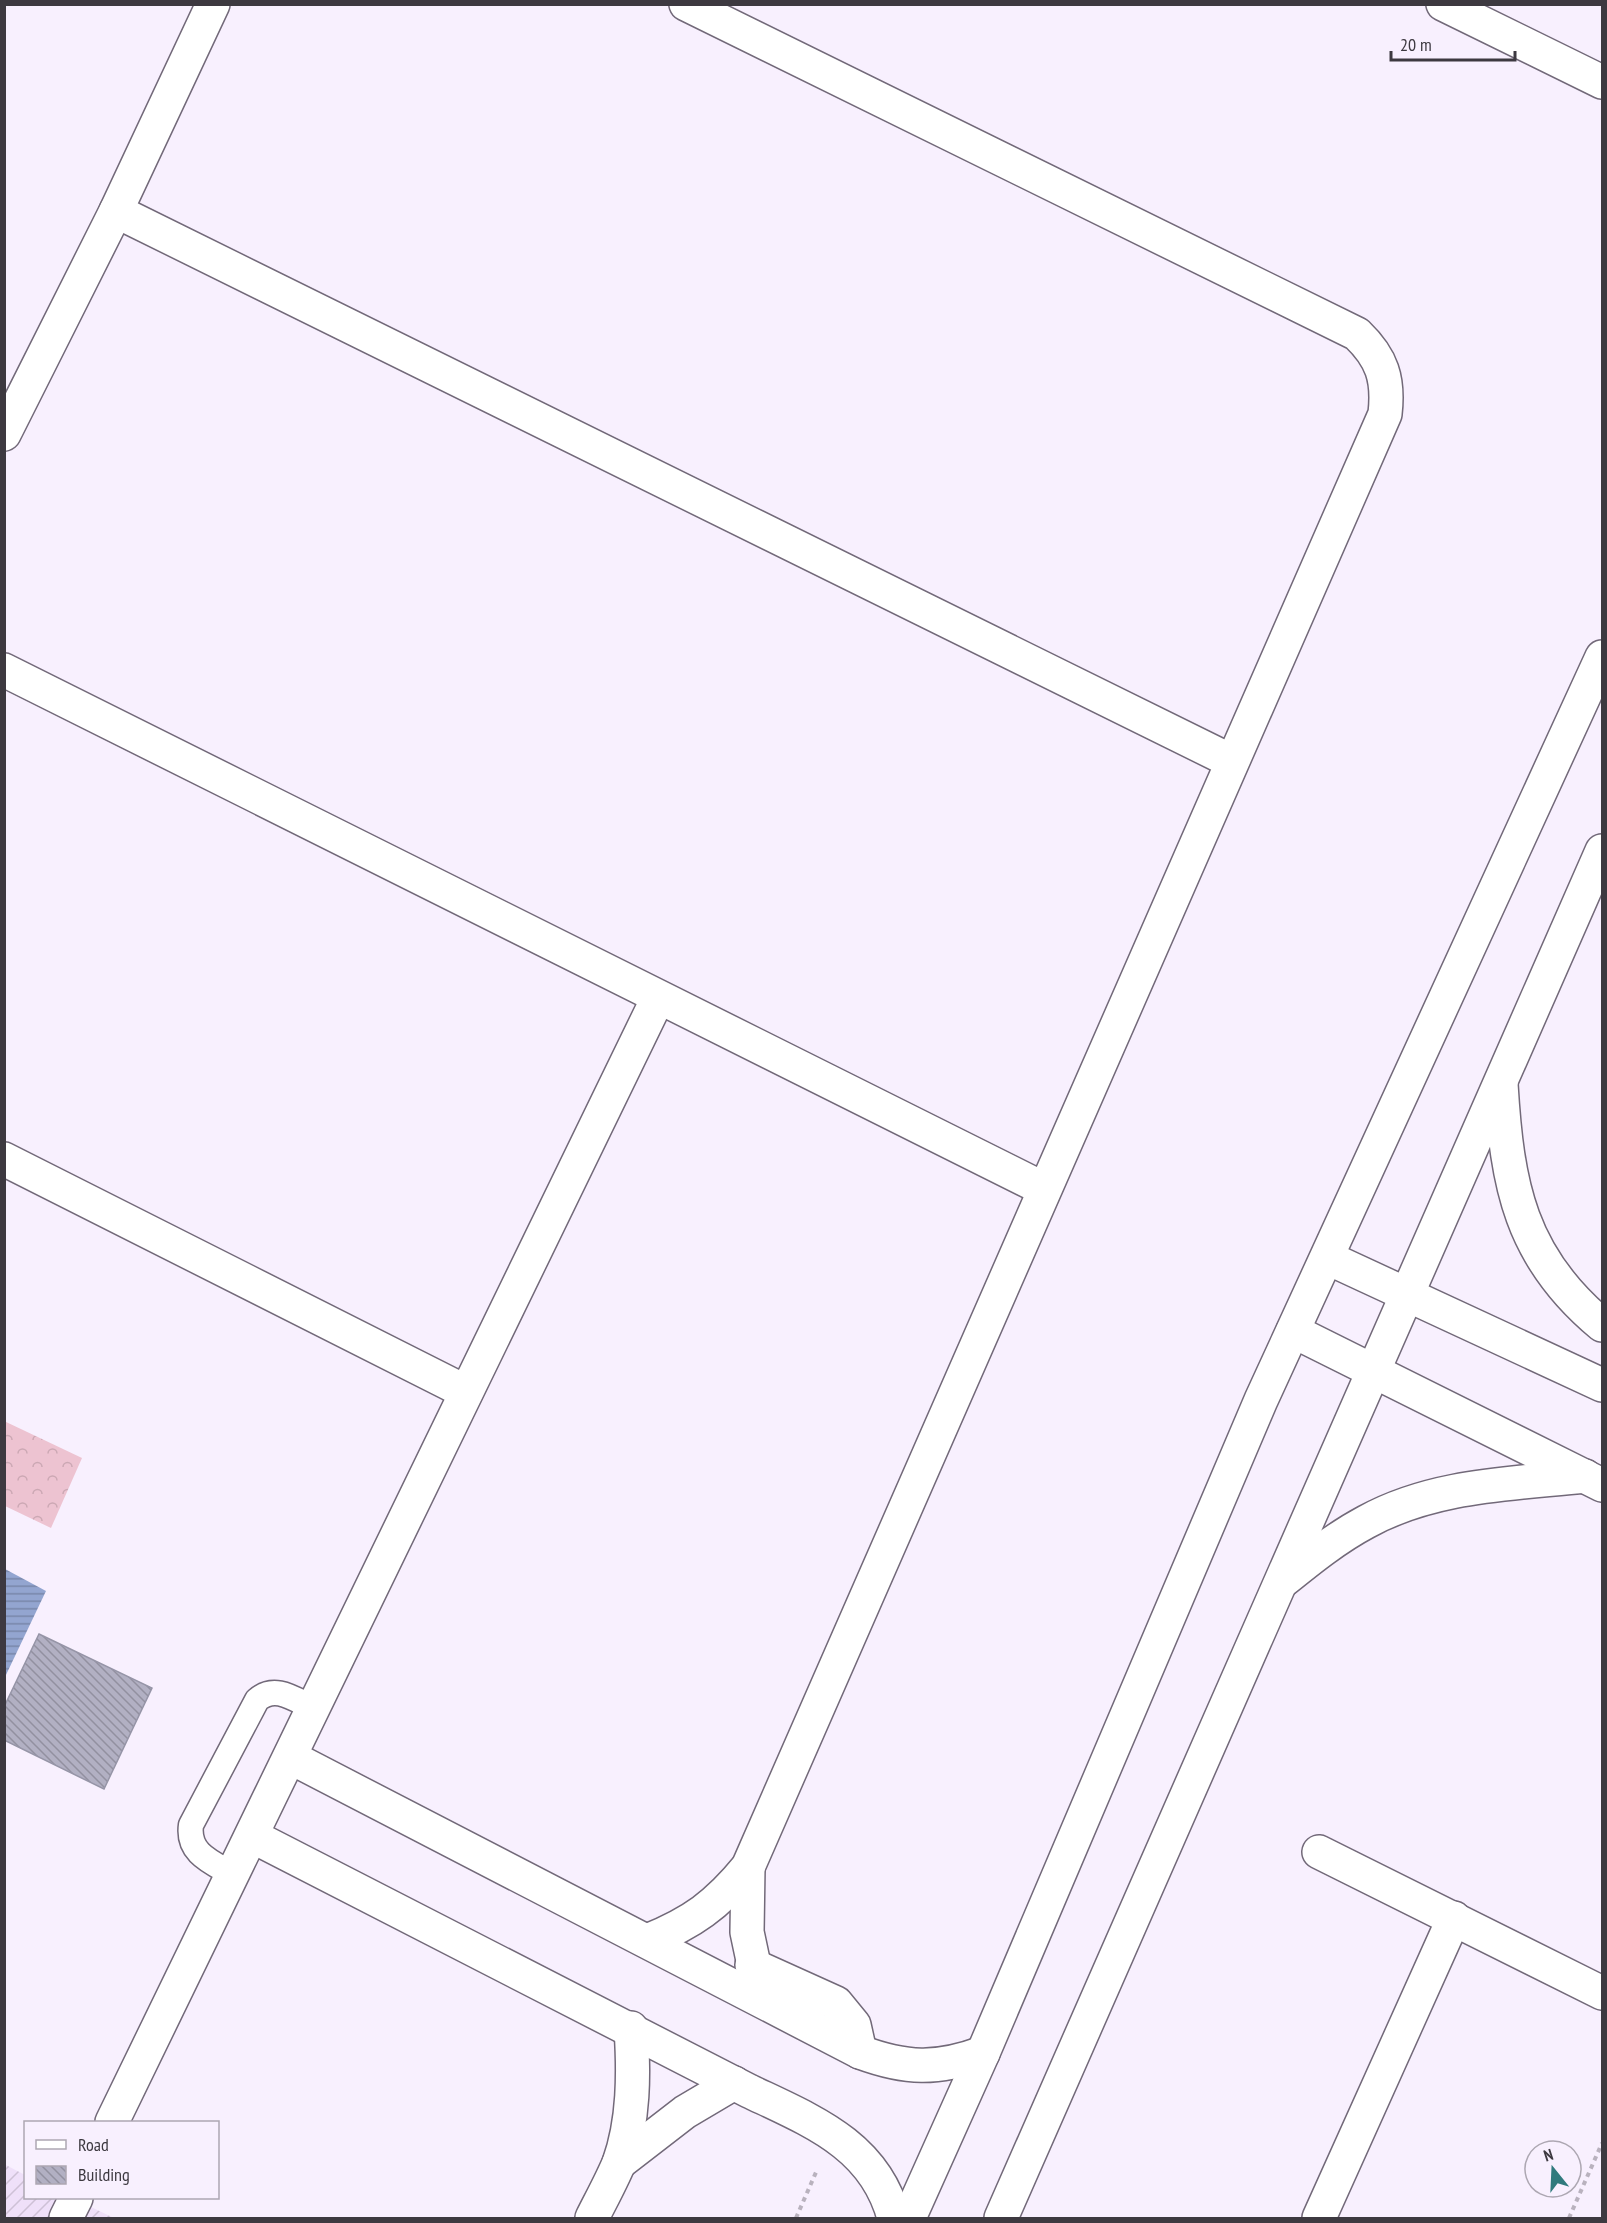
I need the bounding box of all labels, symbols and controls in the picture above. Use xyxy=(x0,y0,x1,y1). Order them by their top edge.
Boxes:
scale bar xyxy=(1391,24,1516,62)
text: 20 m xyxy=(1400,33,1432,56)
legend xyxy=(24,2121,219,2199)
text: Road xyxy=(78,2133,109,2156)
north arrow xyxy=(1523,2139,1583,2199)
text: N xyxy=(1541,2144,1556,2166)
text: Building xyxy=(78,2163,130,2186)

